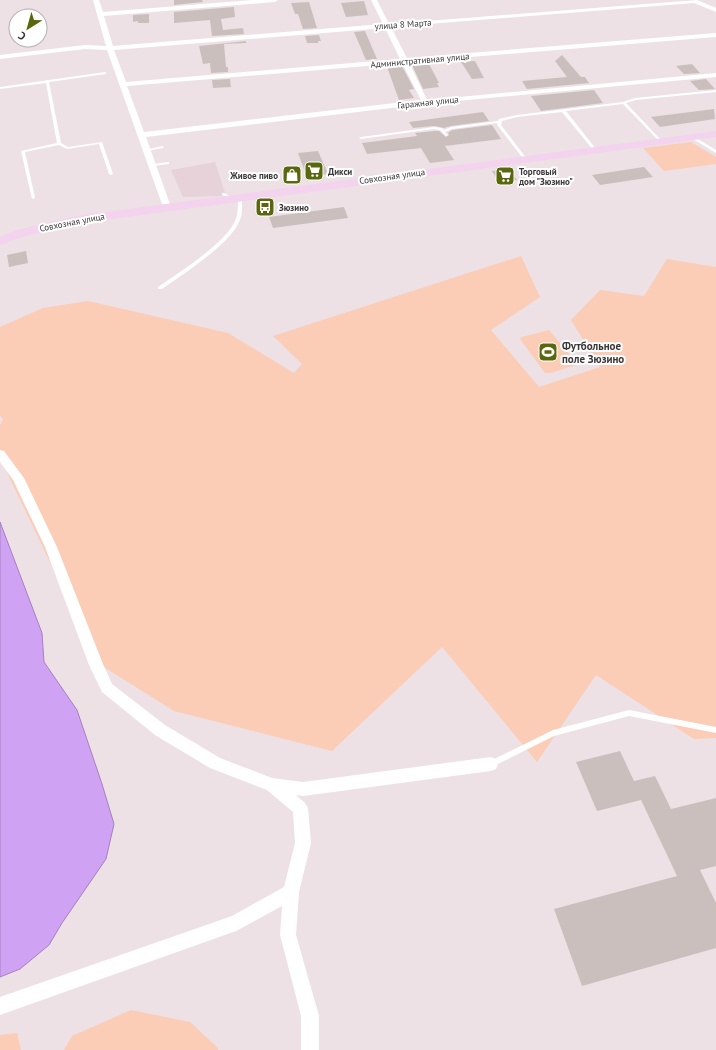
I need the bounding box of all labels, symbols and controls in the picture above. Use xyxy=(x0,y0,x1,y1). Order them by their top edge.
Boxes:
north arrow xyxy=(8,8,48,48)
street label: улица 8 Марта xyxy=(374,17,432,31)
text: С xyxy=(15,29,29,43)
street label: Административная улица xyxy=(370,50,470,70)
street label: Гаражная улица xyxy=(397,93,459,111)
supermarket icon: Дикси xyxy=(303,160,325,182)
shop icon: Живое пиво xyxy=(281,164,303,186)
supermarket icon: Торговый дом "Зюзино" xyxy=(494,165,516,187)
place label: Дикси xyxy=(328,166,352,177)
street label: Совхозная улица xyxy=(358,166,426,186)
place label: Торговый дом "Зюзино" xyxy=(518,166,573,187)
place label: Живое пиво xyxy=(229,170,278,181)
bus stop icon: Зюзино xyxy=(254,196,276,218)
place label: Зюзино xyxy=(279,202,309,213)
street label: Совхозная улица xyxy=(38,210,106,234)
place label: Футбольное поле Зюзино xyxy=(562,339,624,366)
sports icon: Футбольное поле Зюзино xyxy=(537,341,559,363)

